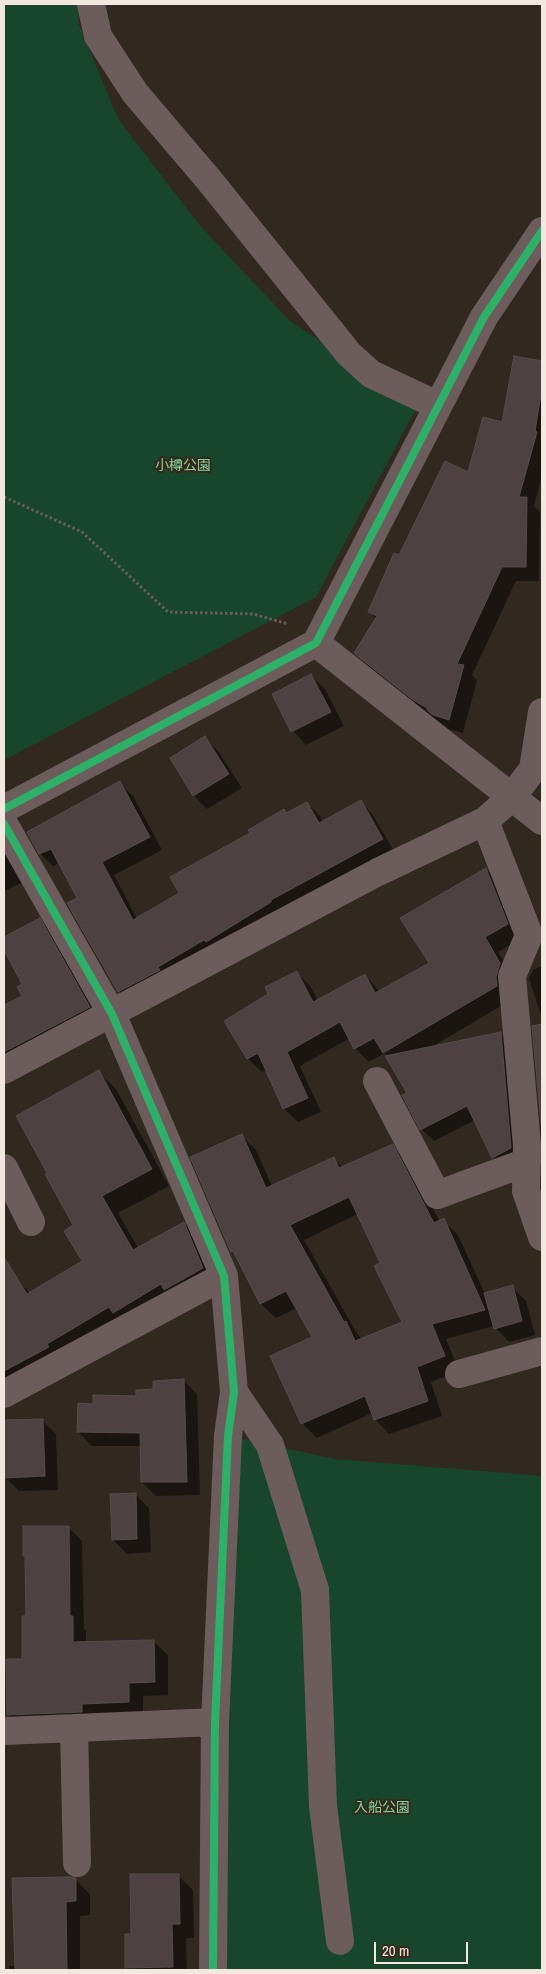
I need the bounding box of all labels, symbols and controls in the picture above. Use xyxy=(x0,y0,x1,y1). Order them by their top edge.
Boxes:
park label: 小樽公園 xyxy=(155,458,211,474)
park label: 入船公園 xyxy=(354,1800,410,1816)
scale bar xyxy=(376,1932,470,1964)
text: 20 m xyxy=(382,1940,409,1961)

